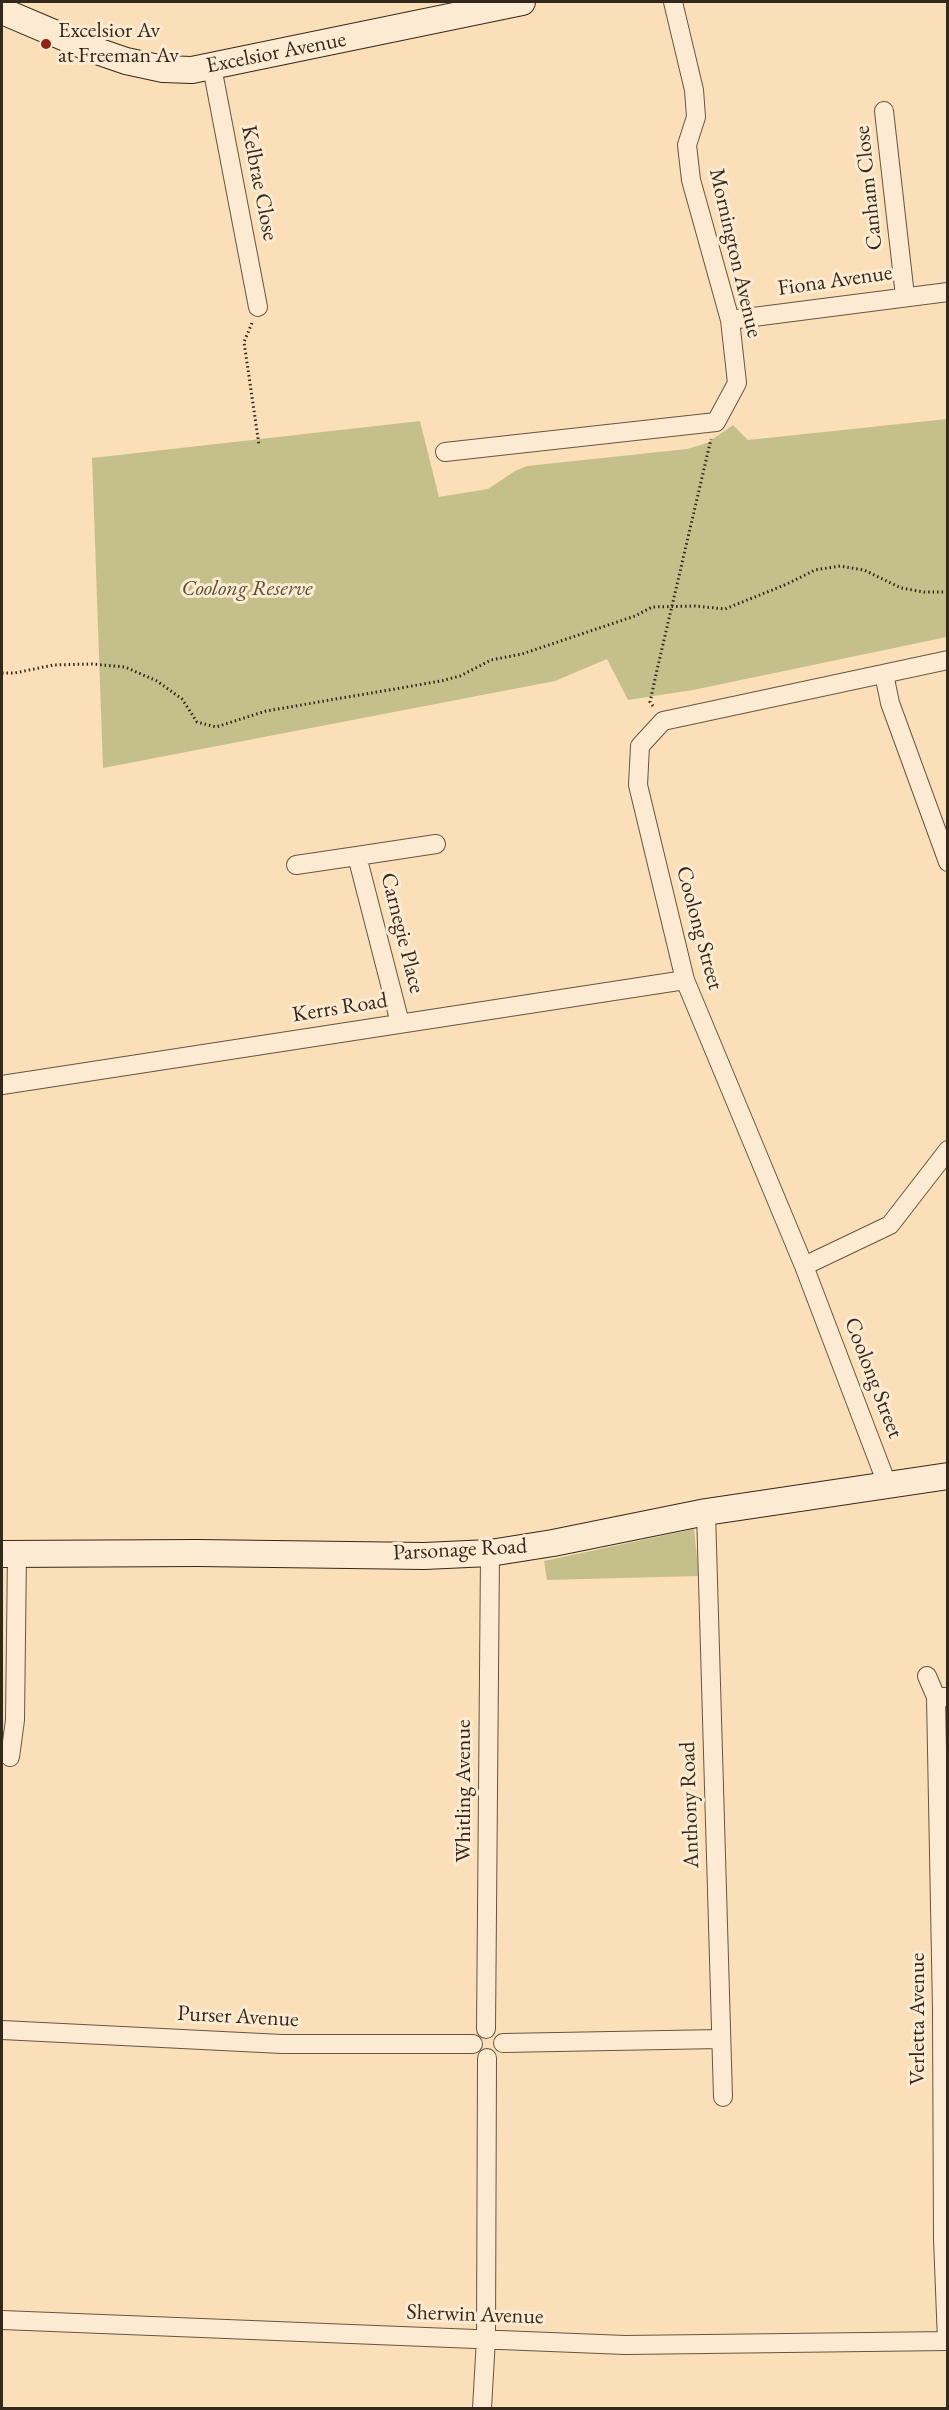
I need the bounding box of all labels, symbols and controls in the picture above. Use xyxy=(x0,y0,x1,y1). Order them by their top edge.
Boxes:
place label: Excelsior Av at Freeman Av xyxy=(58,18,179,70)
street label: Excelsior Avenue xyxy=(204,26,348,80)
marker: Excelsior Av at Freeman Av xyxy=(39,37,53,51)
street label: Kelbrae Close xyxy=(235,123,283,243)
street label: Canham Close xyxy=(849,124,889,252)
street label: Mornington Avenue xyxy=(703,166,767,340)
street label: Fiona Avenue xyxy=(776,260,894,302)
park label: Coolong Reserve xyxy=(182,576,312,602)
street label: Coolong Street xyxy=(670,863,728,993)
street label: Carnegie Place xyxy=(374,870,430,996)
street label: Kerrs Road xyxy=(291,987,389,1029)
street label: Coolong Street xyxy=(838,1314,908,1442)
street label: Parsonage Road xyxy=(392,1533,528,1567)
street label: Whitling Avenue xyxy=(451,1719,477,1863)
street label: Anthony Road xyxy=(675,1741,705,1869)
street label: Verletta Avenue xyxy=(905,1953,931,2085)
street label: Purser Avenue xyxy=(177,2001,299,2033)
street label: Sherwin Avenue xyxy=(406,2299,544,2331)

